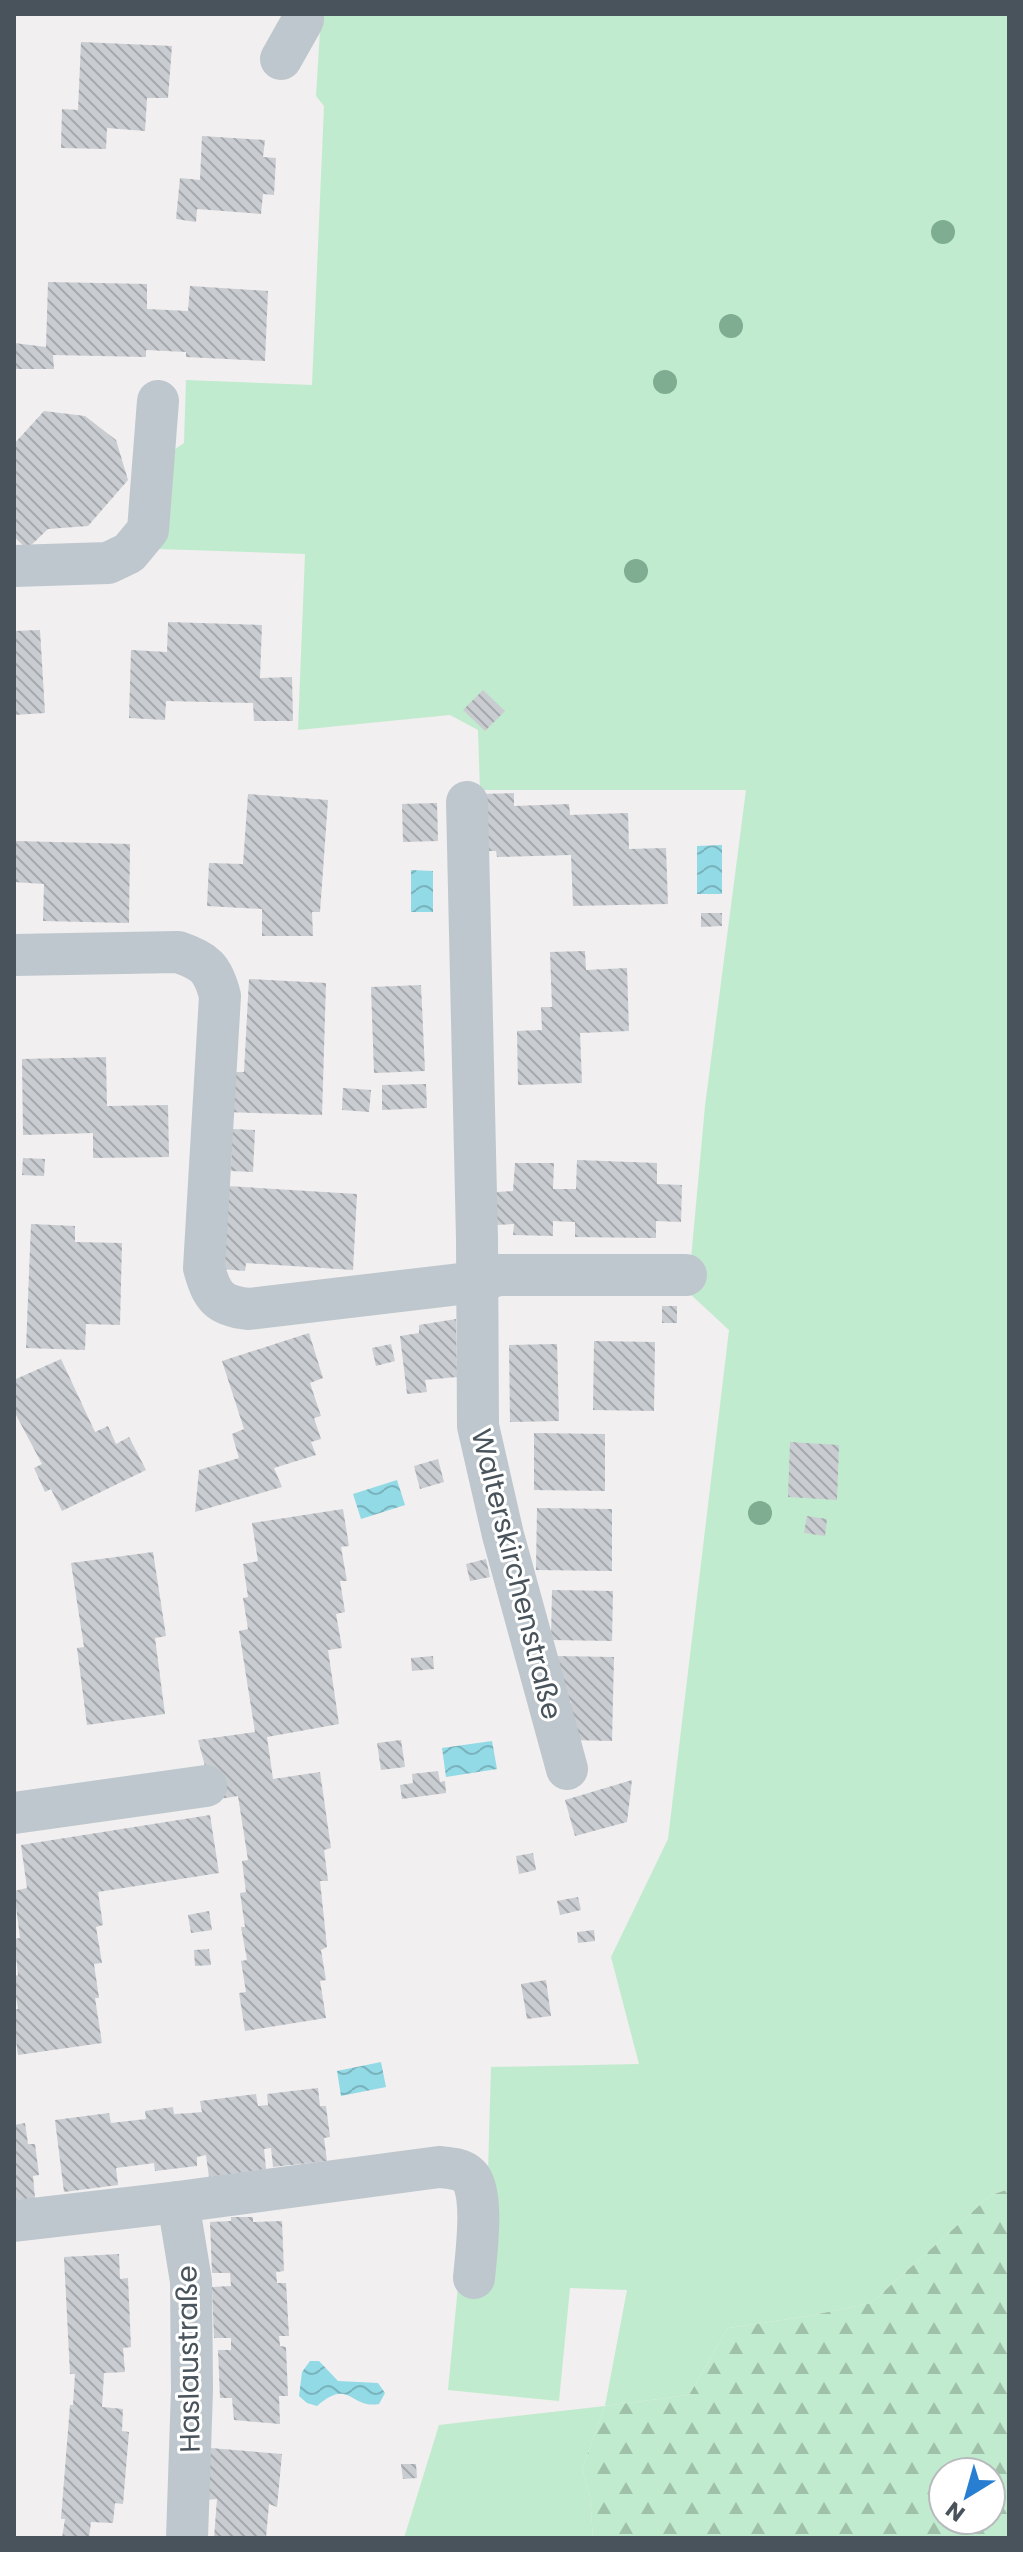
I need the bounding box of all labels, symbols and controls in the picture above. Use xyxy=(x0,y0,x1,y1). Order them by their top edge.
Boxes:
street label: Walterskirchenstraße xyxy=(462,1425,572,1724)
street label: Haslaustraße xyxy=(167,2265,210,2453)
north arrow xyxy=(927,2456,1007,2536)
text: N xyxy=(939,2494,971,2529)

